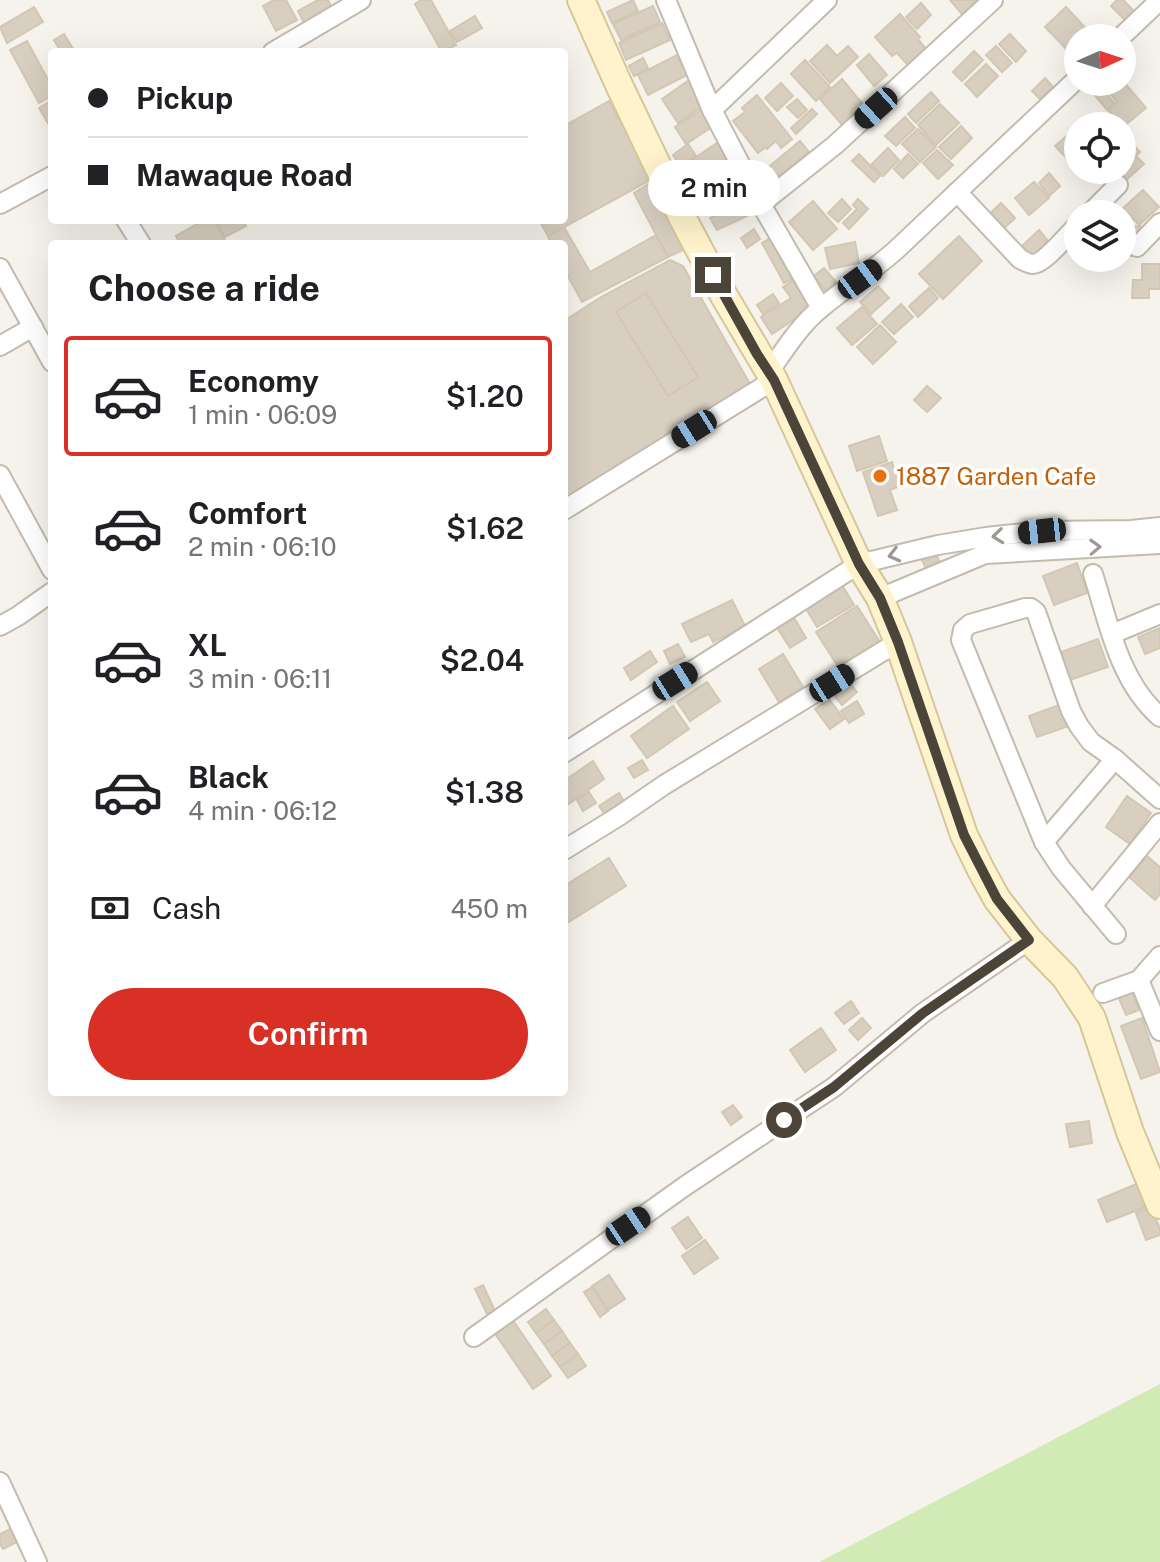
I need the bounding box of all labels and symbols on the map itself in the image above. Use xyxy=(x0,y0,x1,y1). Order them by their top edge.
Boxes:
north arrow xyxy=(1064,24,1136,96)
car xyxy=(850,83,902,133)
callout: 2 min xyxy=(647,159,779,215)
car xyxy=(834,255,886,303)
route end xyxy=(695,257,731,293)
car xyxy=(667,406,721,452)
place label: 1887 Garden Cafe xyxy=(896,462,1096,490)
marker: 1887 Garden Cafe xyxy=(871,467,889,485)
car xyxy=(1017,517,1067,545)
one-way arrow xyxy=(992,527,1005,544)
one-way arrow xyxy=(1089,539,1102,556)
one-way arrow xyxy=(887,546,901,563)
car xyxy=(648,658,702,704)
car xyxy=(805,660,859,706)
route start xyxy=(766,1102,802,1138)
car xyxy=(601,1203,655,1249)

